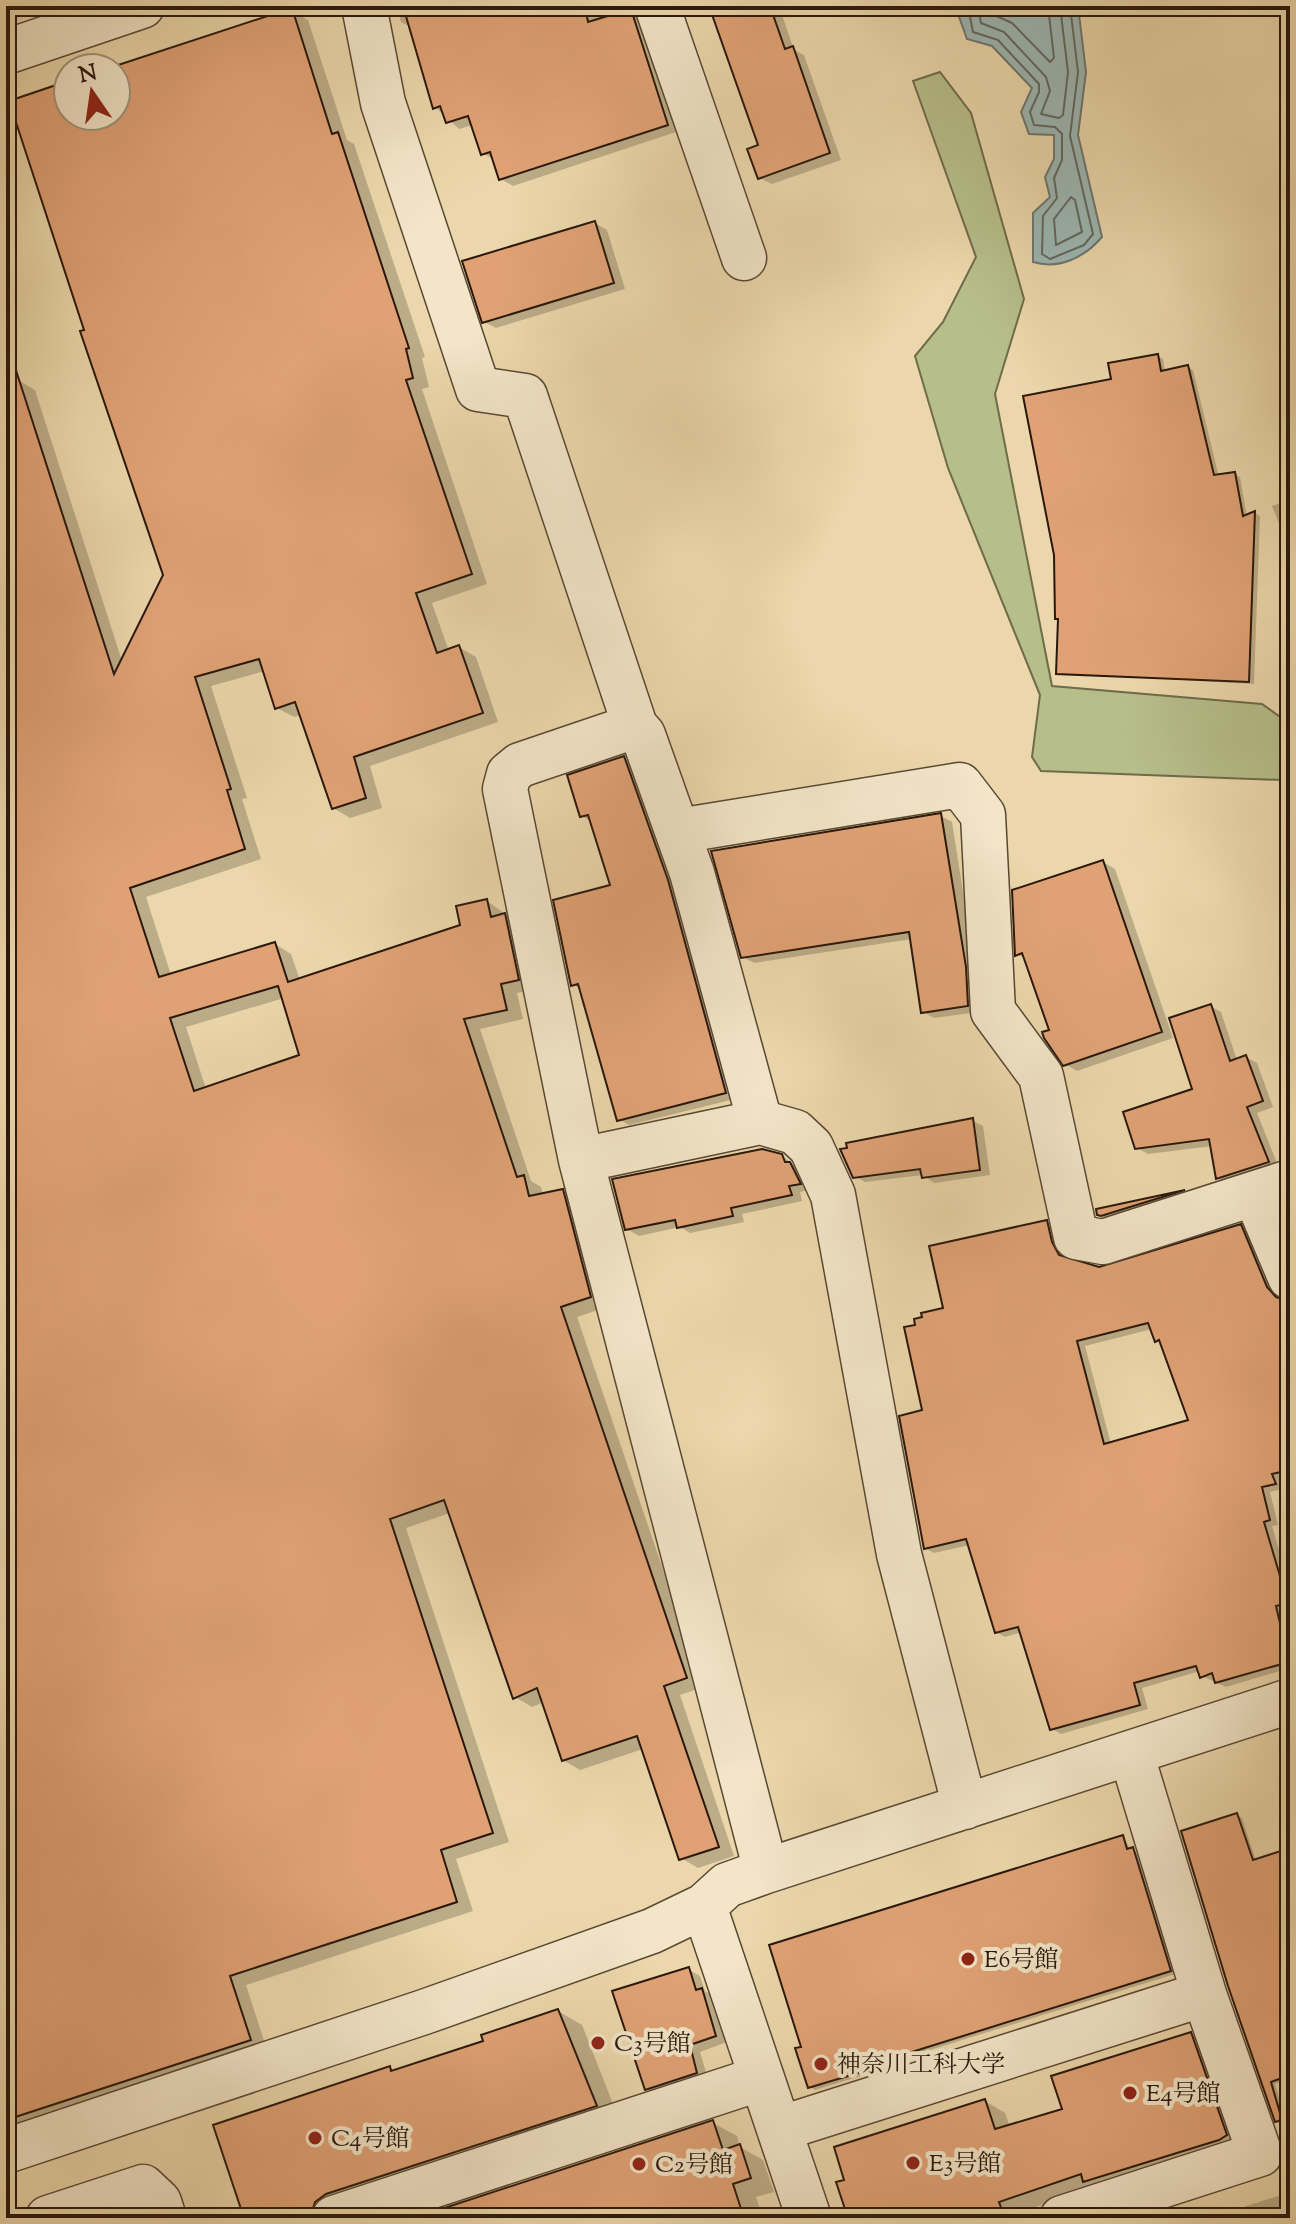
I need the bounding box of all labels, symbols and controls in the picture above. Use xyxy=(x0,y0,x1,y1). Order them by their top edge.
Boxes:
north arrow xyxy=(52,52,132,132)
text: N xyxy=(76,58,101,93)
place label: E6号館 xyxy=(984,1944,1058,1978)
marker: E6号館 xyxy=(959,1950,977,1968)
place label: C3号館 xyxy=(614,2028,691,2062)
marker: C3号館 xyxy=(589,2034,607,2052)
place label: 神奈川工科大学 xyxy=(837,2049,1005,2083)
marker: 神奈川工科大学 xyxy=(812,2055,830,2073)
place label: E4号館 xyxy=(1146,2078,1221,2112)
marker: E4号館 xyxy=(1121,2084,1139,2102)
place label: C4号館 xyxy=(331,2123,409,2157)
marker: C4号館 xyxy=(306,2129,324,2147)
place label: E3号館 xyxy=(929,2148,1001,2182)
place label: C2号館 xyxy=(655,2149,733,2183)
marker: E3号館 xyxy=(904,2154,922,2172)
marker: C2号館 xyxy=(630,2155,648,2173)

